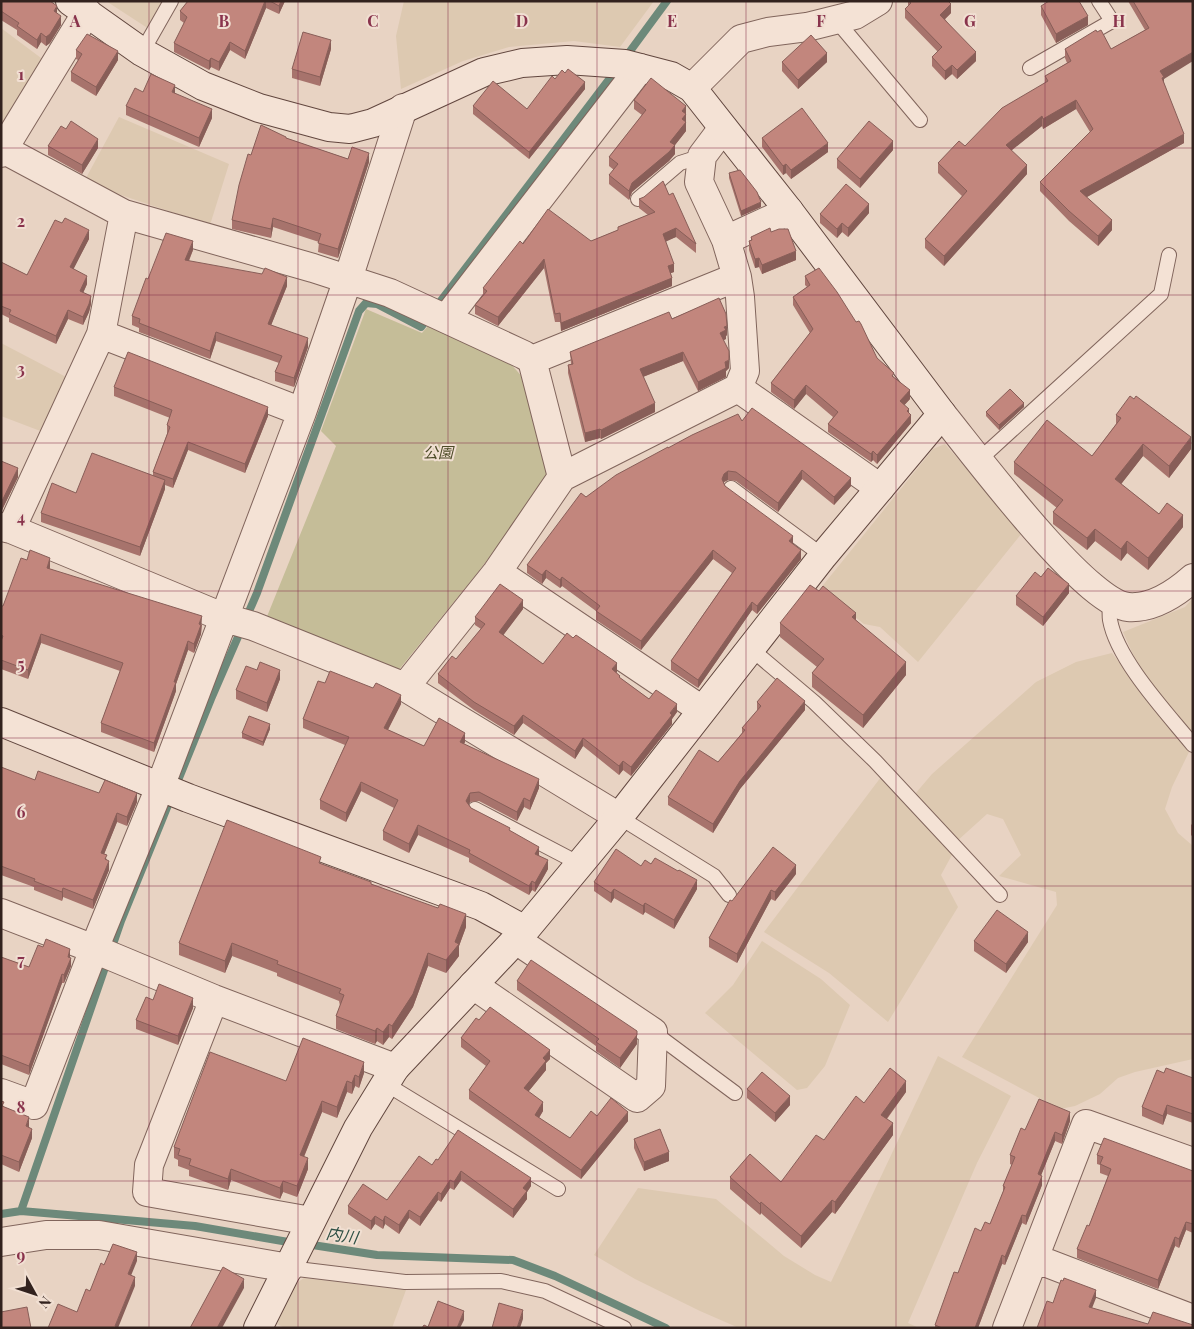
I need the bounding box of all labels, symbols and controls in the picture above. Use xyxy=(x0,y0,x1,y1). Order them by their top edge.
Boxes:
text: A xyxy=(69,10,81,31)
text: B xyxy=(219,10,230,31)
text: C xyxy=(367,10,379,31)
text: D xyxy=(516,10,528,31)
text: E xyxy=(667,10,677,31)
text: F xyxy=(816,10,826,31)
text: G xyxy=(964,10,976,31)
text: H xyxy=(1113,10,1126,31)
text: 1 xyxy=(18,63,24,84)
text: 2 xyxy=(17,210,25,231)
text: 3 xyxy=(17,358,25,379)
park label: 公園 xyxy=(423,442,455,462)
text: 4 xyxy=(17,506,25,527)
text: 5 xyxy=(17,653,25,674)
text: 6 xyxy=(17,801,26,822)
text: 7 xyxy=(17,949,25,970)
text: 8 xyxy=(17,1096,26,1117)
water label: 内川 xyxy=(325,1222,361,1248)
text: 9 xyxy=(17,1244,26,1265)
north arrow xyxy=(10,1269,60,1319)
text: N xyxy=(35,1293,56,1313)

